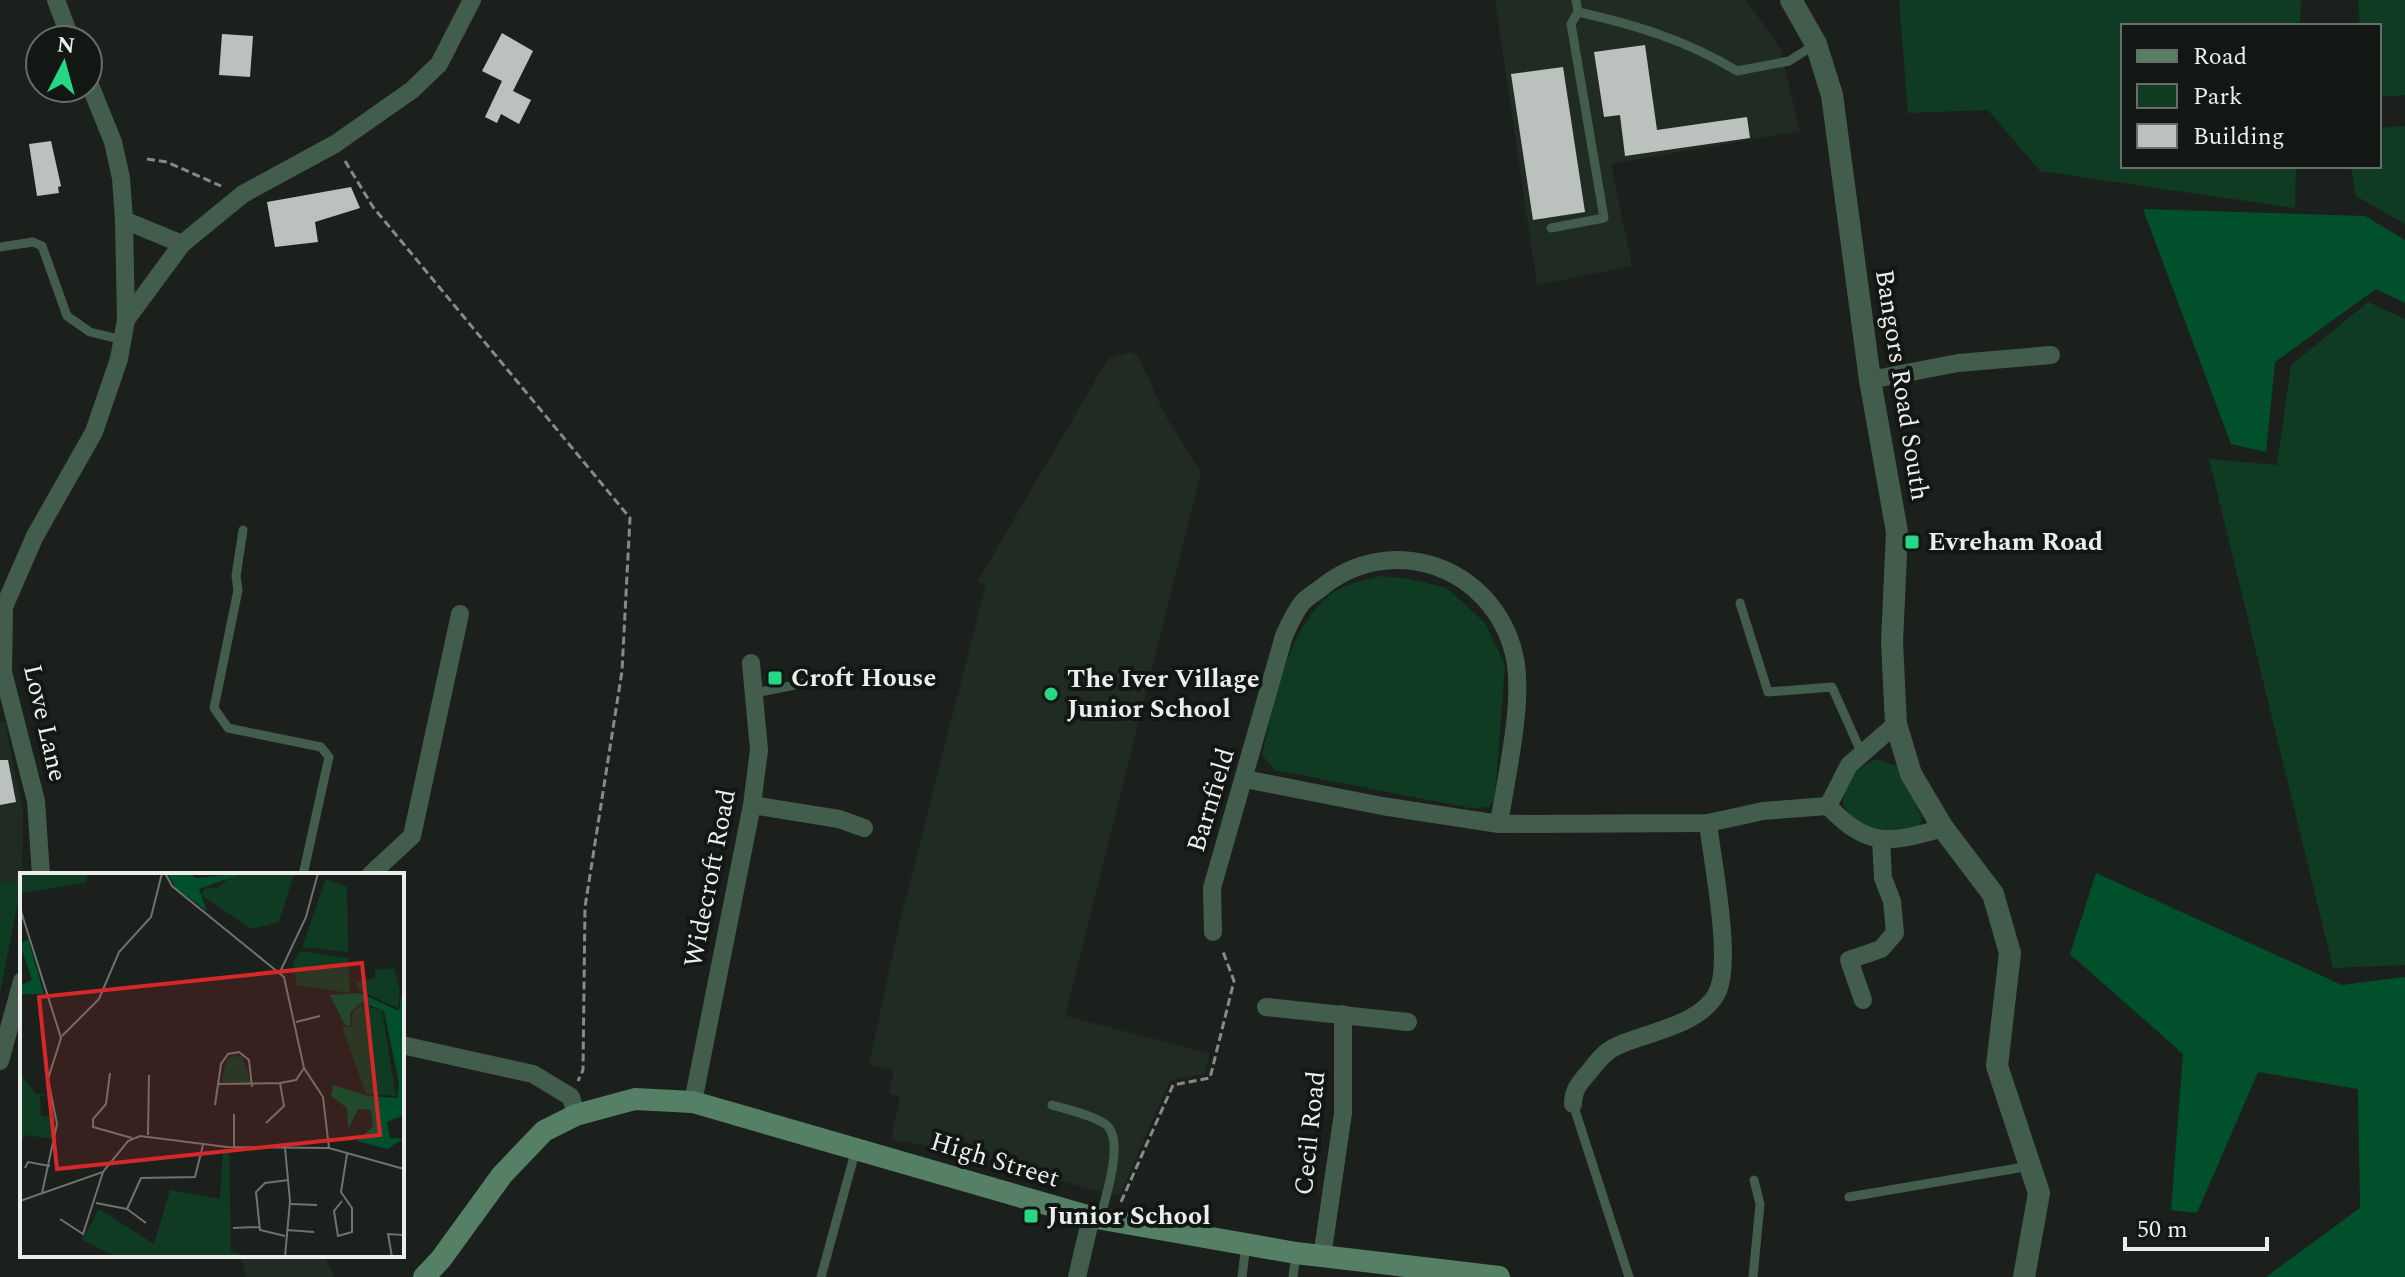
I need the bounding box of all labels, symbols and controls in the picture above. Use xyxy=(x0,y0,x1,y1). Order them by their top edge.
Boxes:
north arrow xyxy=(24,24,104,104)
legend xyxy=(2121,24,2381,168)
text: N xyxy=(55,28,77,63)
text: Road xyxy=(2193,39,2247,75)
text: Park xyxy=(2193,79,2243,115)
text: Building xyxy=(2193,119,2285,155)
street label: Bangors Road South xyxy=(1864,267,1940,503)
place label: Evreham Road xyxy=(1928,522,2103,562)
marker: Evreham Road xyxy=(1903,533,1921,551)
place label: Croft House xyxy=(791,658,936,698)
place label: The Iver Village Junior School xyxy=(1067,659,1260,729)
street label: Love Lane xyxy=(12,661,78,785)
marker: Croft House xyxy=(766,669,784,687)
marker: The Iver Village Junior School xyxy=(1042,685,1060,703)
street label: Barnfield xyxy=(1176,743,1246,857)
street label: Widecroft Road xyxy=(673,786,747,970)
inset map xyxy=(20,873,404,1257)
street label: Cecil Road xyxy=(1284,1069,1336,1197)
street label: High Street xyxy=(926,1121,1064,1199)
place label: Junior School xyxy=(1047,1196,1211,1236)
scale bar xyxy=(2125,1201,2267,1251)
marker: Junior School xyxy=(1022,1207,1040,1225)
text: 50 m xyxy=(2137,1212,2188,1248)

